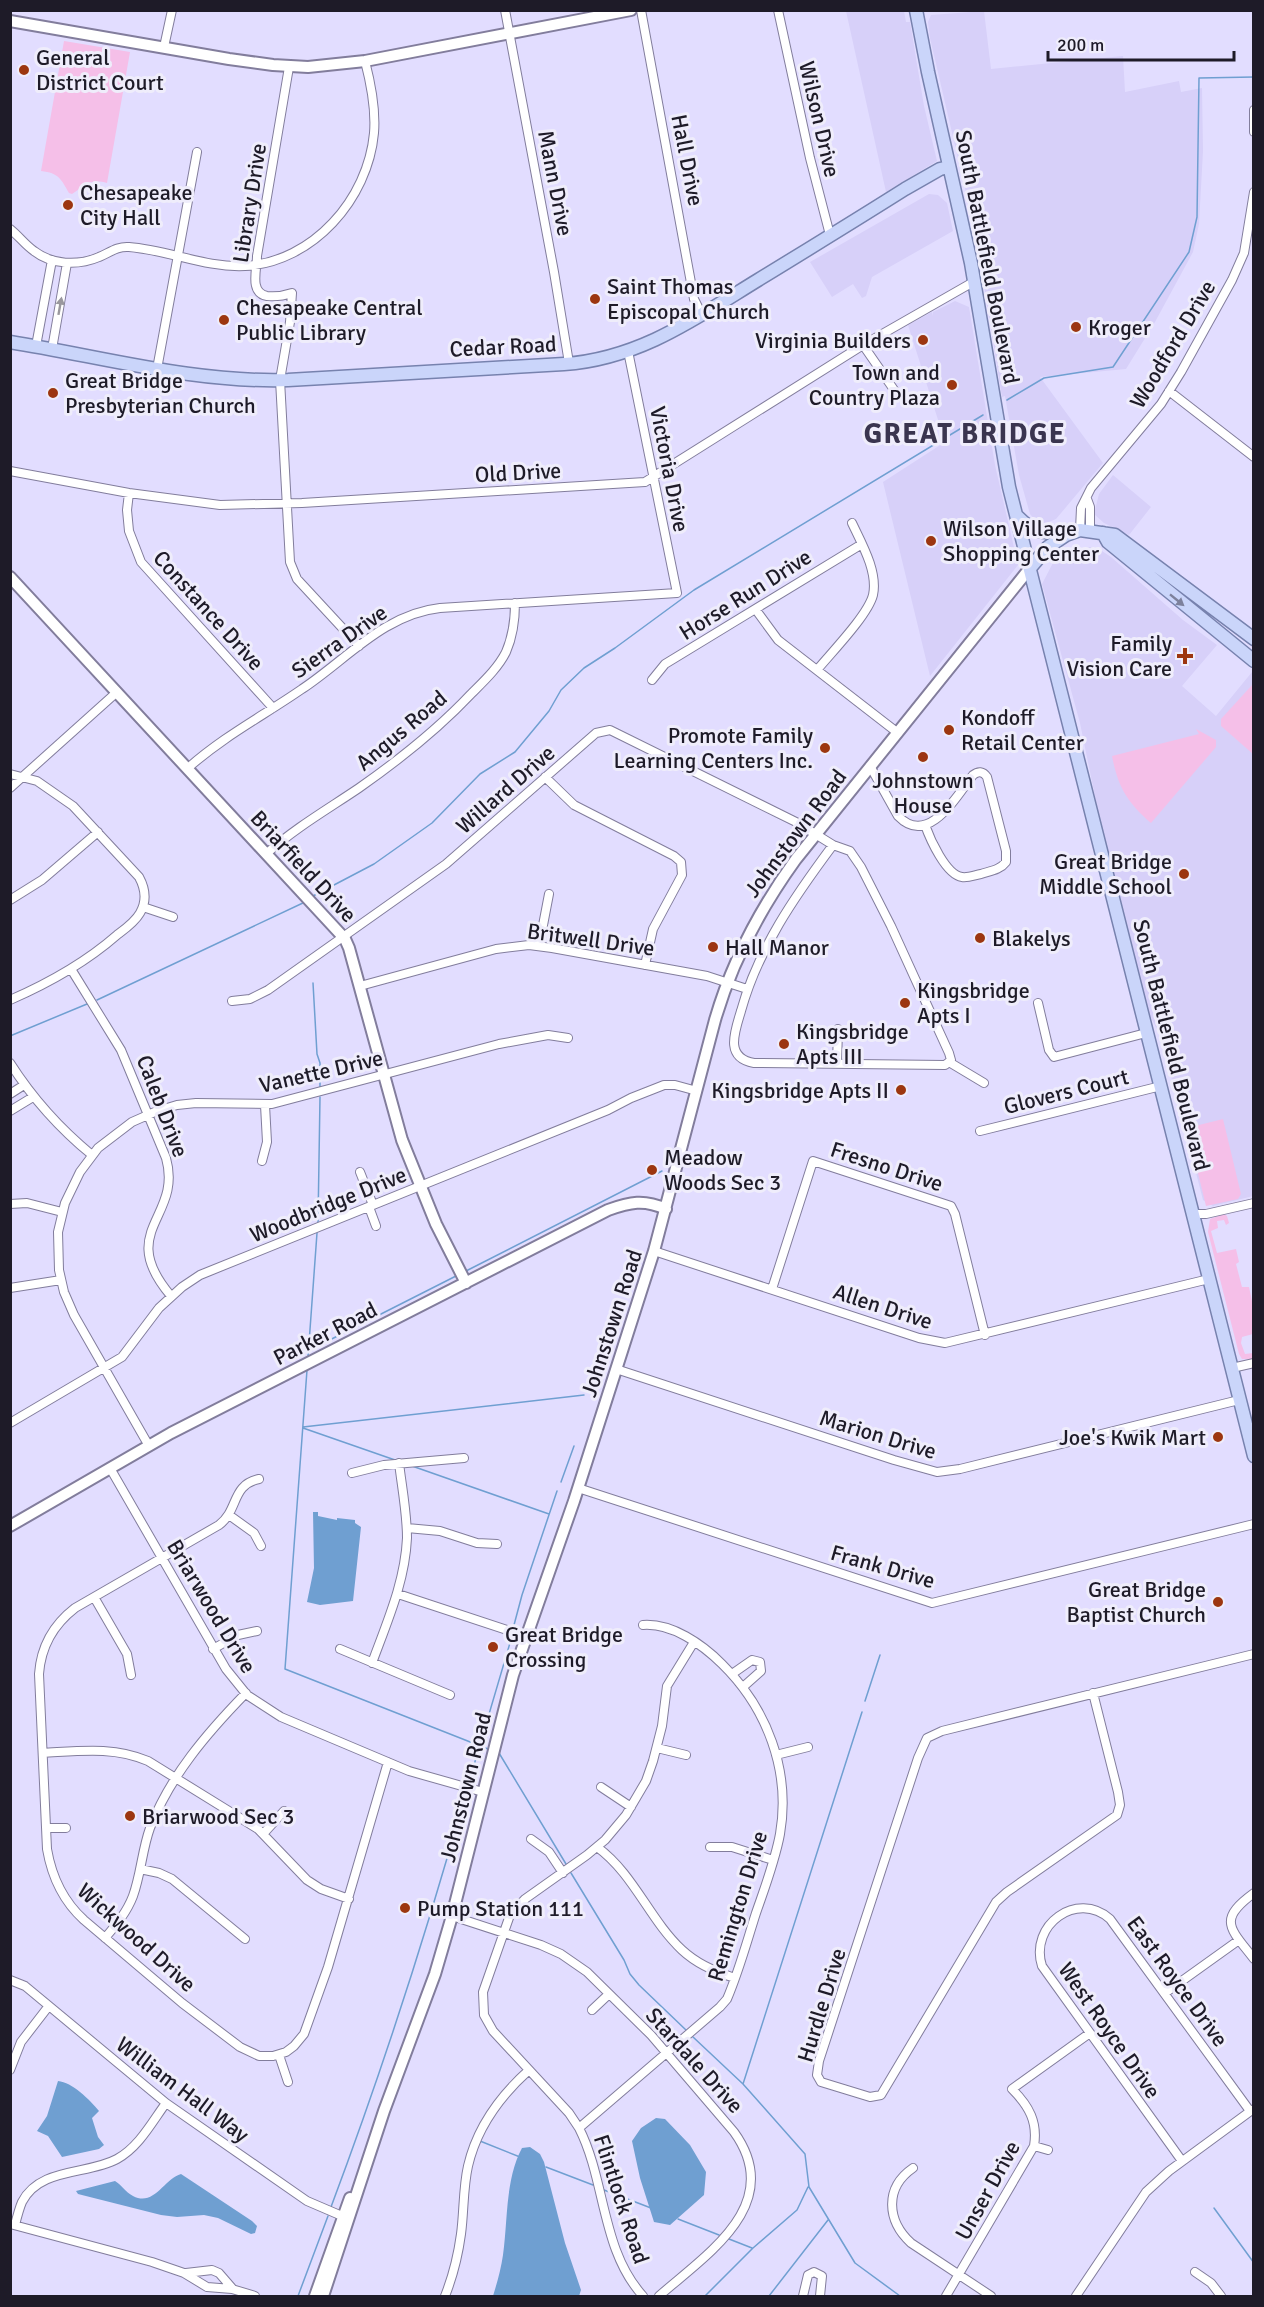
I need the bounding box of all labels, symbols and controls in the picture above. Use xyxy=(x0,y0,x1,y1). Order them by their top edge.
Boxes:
scale bar xyxy=(1048,24,1234,62)
text: 200 m xyxy=(1057,34,1104,56)
place label: General District Court xyxy=(36,44,164,96)
street label: Wilson Drive xyxy=(793,58,846,180)
marker: General District Court xyxy=(17,63,31,77)
street label: Hall Drive xyxy=(665,112,710,208)
street label: Mann Drive xyxy=(532,128,579,238)
street label: South Battlefield Boulevard xyxy=(950,128,1025,386)
street label: Library Drive xyxy=(227,141,272,265)
place label: Chesapeake City Hall xyxy=(80,179,192,231)
marker: Chesapeake City Hall xyxy=(61,198,75,212)
place label: Saint Thomas Episcopal Church xyxy=(607,273,770,325)
street label: Woodford Drive xyxy=(1124,275,1221,413)
marker: Saint Thomas Episcopal Church xyxy=(588,292,602,306)
place label: Chesapeake Central Public Library xyxy=(236,294,423,346)
one-way arrow xyxy=(56,296,65,315)
marker: Chesapeake Central Public Library xyxy=(217,313,231,327)
place label: Kroger xyxy=(1088,314,1151,341)
marker: Kroger xyxy=(1069,320,1083,334)
place label: Virginia Builders xyxy=(755,327,911,354)
street label: Cedar Road xyxy=(449,330,557,363)
marker: Virginia Builders xyxy=(916,333,930,347)
place label: Town and Country Plaza xyxy=(809,359,940,411)
place label: Great Bridge Presbyterian Church xyxy=(65,367,256,419)
marker: Town and Country Plaza xyxy=(945,378,959,392)
marker: Great Bridge Presbyterian Church xyxy=(46,386,60,400)
street label: Victoria Drive xyxy=(644,404,695,534)
district label: GREAT BRIDGE xyxy=(864,417,1066,451)
street label: Old Drive xyxy=(474,457,562,488)
place label: Wilson Village Shopping Center xyxy=(943,515,1099,567)
marker: Wilson Village Shopping Center xyxy=(924,534,938,548)
street label: Horse Run Drive xyxy=(674,543,816,646)
street label: Constance Drive xyxy=(148,545,270,676)
one-way arrow xyxy=(1169,594,1185,607)
street label: Sierra Drive xyxy=(286,599,392,684)
place label: Family Vision Care xyxy=(1067,630,1173,682)
marker: Family Vision Care xyxy=(1176,647,1194,665)
street label: Angus Road xyxy=(350,684,452,776)
place label: Kondoff Retail Center xyxy=(961,704,1084,756)
place label: Promote Family Learning Centers Inc. xyxy=(614,722,814,774)
marker: Kondoff Retail Center xyxy=(942,723,956,737)
street label: Willard Drive xyxy=(450,739,560,840)
marker: Promote Family Learning Centers Inc. xyxy=(818,741,832,755)
marker: Johnstown House xyxy=(916,750,930,764)
street label: Johnstown Road xyxy=(738,764,852,903)
place label: Johnstown House xyxy=(872,767,974,819)
street label: Briarfield Drive xyxy=(245,805,362,928)
place label: Great Bridge Middle School xyxy=(1039,848,1172,900)
marker: Great Bridge Middle School xyxy=(1177,867,1191,881)
street label: Britwell Drive xyxy=(525,917,656,962)
street label: South Battlefield Boulevard xyxy=(1127,917,1216,1174)
place label: Blakelys xyxy=(992,925,1071,952)
marker: Blakelys xyxy=(973,931,987,945)
place label: Hall Manor xyxy=(725,934,829,961)
marker: Hall Manor xyxy=(706,940,720,954)
place label: Kingsbridge Apts I xyxy=(917,977,1030,1029)
marker: Kingsbridge Apts I xyxy=(898,996,912,1010)
place label: Kingsbridge Apts III xyxy=(796,1018,909,1070)
marker: Kingsbridge Apts III xyxy=(777,1037,791,1051)
street label: Vanette Drive xyxy=(257,1044,386,1099)
street label: Caleb Drive xyxy=(131,1051,194,1161)
street label: Glovers Court xyxy=(1001,1063,1132,1120)
place label: Kingsbridge Apts II xyxy=(711,1077,889,1104)
marker: Kingsbridge Apts II xyxy=(894,1083,908,1097)
street label: Fresno Drive xyxy=(827,1136,947,1197)
place label: Meadow Woods Sec 3 xyxy=(664,1144,781,1196)
street label: Woodbridge Drive xyxy=(246,1161,411,1248)
marker: Meadow Woods Sec 3 xyxy=(645,1163,659,1177)
street label: Johnstown Road xyxy=(575,1246,648,1400)
street label: Allen Drive xyxy=(830,1278,936,1335)
street label: Parker Road xyxy=(269,1296,382,1371)
street label: Marion Drive xyxy=(816,1404,940,1465)
place label: Joe's Kwik Mart xyxy=(1059,1424,1206,1451)
marker: Joe's Kwik Mart xyxy=(1211,1430,1225,1444)
street label: Briarwood Drive xyxy=(161,1534,262,1678)
street label: Frank Drive xyxy=(828,1539,938,1594)
place label: Great Bridge Baptist Church xyxy=(1067,1576,1206,1628)
marker: Great Bridge Baptist Church xyxy=(1211,1595,1225,1609)
place label: Great Bridge Crossing xyxy=(505,1621,623,1673)
marker: Great Bridge Crossing xyxy=(486,1640,500,1654)
street label: Johnstown Road xyxy=(434,1709,497,1865)
place label: Briarwood Sec 3 xyxy=(142,1803,294,1830)
marker: Briarwood Sec 3 xyxy=(123,1809,137,1823)
street label: Remington Drive xyxy=(702,1828,773,1985)
street label: Wickwood Drive xyxy=(72,1877,202,1998)
place label: Pump Station 111 xyxy=(417,1895,584,1922)
marker: Pump Station 111 xyxy=(398,1901,412,1915)
street label: East Royce Drive xyxy=(1121,1911,1234,2052)
street label: Hurdle Drive xyxy=(791,1945,852,2065)
street label: West Royce Drive xyxy=(1053,1957,1167,2104)
street label: Stardale Drive xyxy=(640,2002,749,2119)
street label: William Hall Way xyxy=(111,2031,255,2149)
street label: Flintlock Road xyxy=(588,2131,655,2267)
street label: Unser Drive xyxy=(949,2136,1026,2245)

